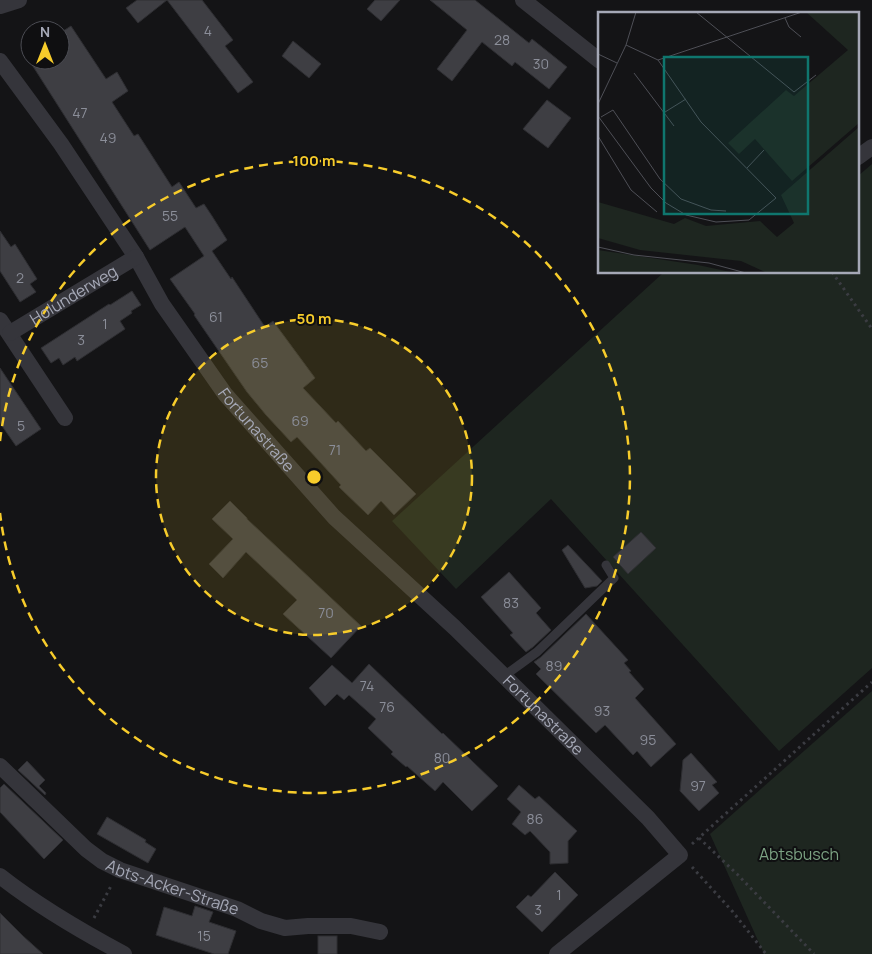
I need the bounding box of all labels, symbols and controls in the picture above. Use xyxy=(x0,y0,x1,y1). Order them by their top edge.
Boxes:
inset map xyxy=(598,12,860,274)
north arrow xyxy=(20,20,70,70)
house number: 4 xyxy=(204,21,212,40)
text: N xyxy=(40,22,50,41)
house number: 28 xyxy=(494,30,510,49)
house number: 30 xyxy=(533,54,549,73)
house number: 47 xyxy=(72,103,88,122)
house number: 49 xyxy=(100,128,116,147)
text: 100 m xyxy=(293,150,335,171)
house number: 55 xyxy=(162,206,178,225)
street label: Holunderweg xyxy=(25,260,121,330)
house number: 2 xyxy=(16,268,24,287)
house number: 61 xyxy=(209,307,223,326)
text: 50 m xyxy=(296,308,332,329)
house number: 1 xyxy=(102,314,108,333)
house number: 3 xyxy=(77,330,85,349)
house number: 65 xyxy=(252,353,268,372)
street label: Fortunastraße xyxy=(213,384,300,477)
house number: 69 xyxy=(291,411,309,430)
house number: 5 xyxy=(17,416,25,435)
house number: 71 xyxy=(329,440,341,459)
centre of rings xyxy=(305,468,323,486)
house number: 83 xyxy=(503,593,519,612)
house number: 70 xyxy=(318,603,334,622)
house number: 89 xyxy=(546,656,562,675)
street label: Fortunastraße xyxy=(498,670,589,760)
house number: 74 xyxy=(360,676,374,695)
house number: 76 xyxy=(379,697,395,716)
house number: 93 xyxy=(594,701,610,720)
house number: 95 xyxy=(640,730,656,749)
house number: 80 xyxy=(434,748,450,767)
house number: 97 xyxy=(690,776,706,795)
house number: 86 xyxy=(527,809,543,828)
park label: Abtsbusch xyxy=(759,843,839,865)
street label: Abts-Acker-Straße xyxy=(102,854,242,920)
house number: 1 xyxy=(556,885,562,904)
house number: 3 xyxy=(534,900,542,919)
house number: 15 xyxy=(197,926,211,945)

